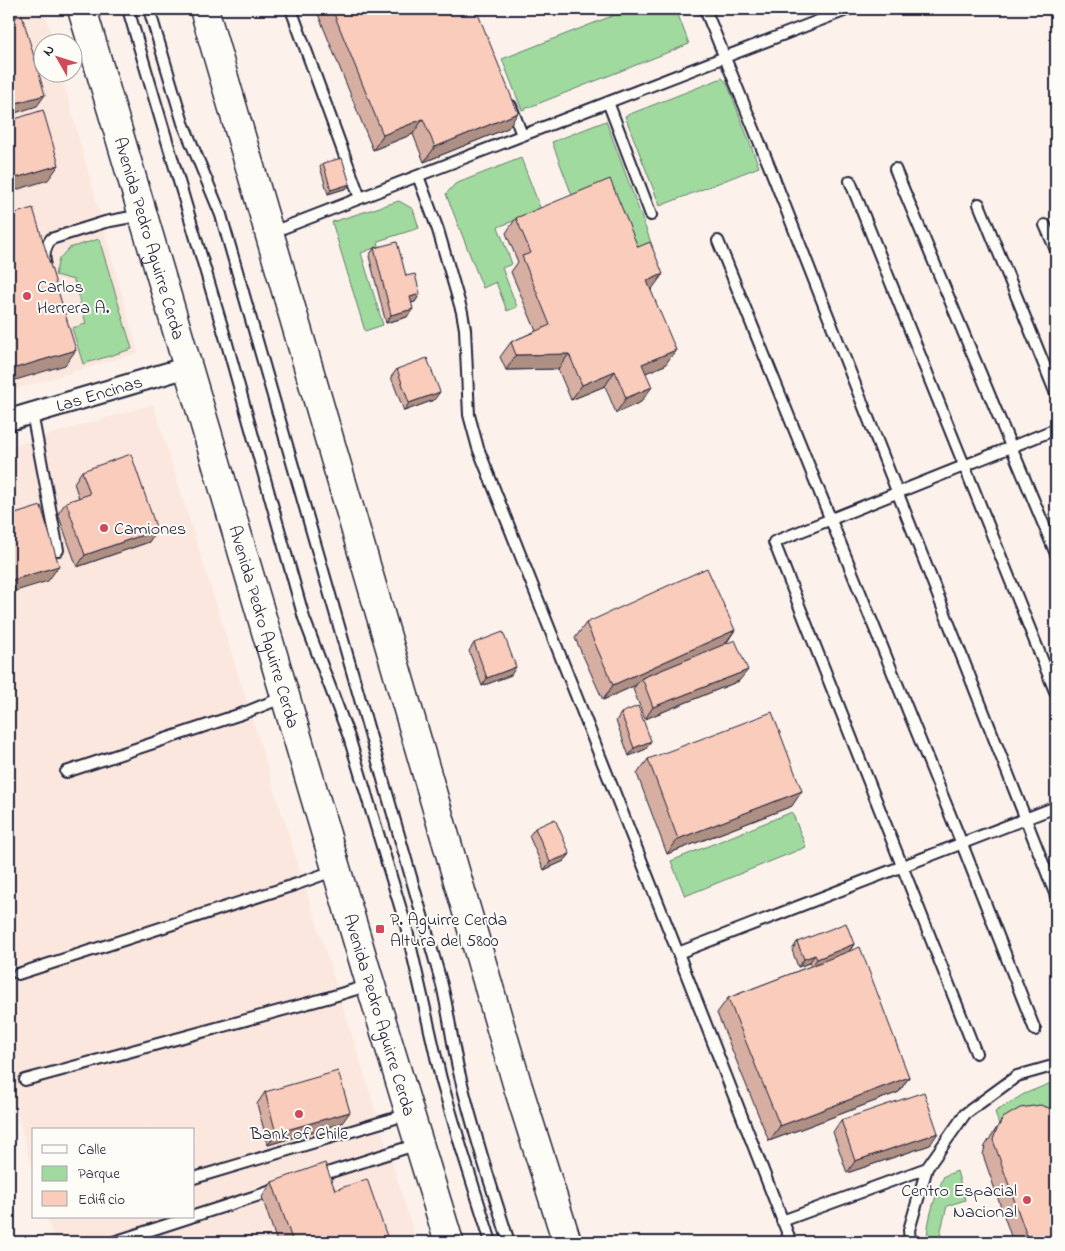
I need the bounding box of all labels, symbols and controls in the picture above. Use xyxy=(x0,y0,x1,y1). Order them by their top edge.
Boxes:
north arrow xyxy=(32,32,82,82)
text: N xyxy=(38,40,60,61)
street label: Avenida Pedro Aguirre Cerda xyxy=(106,134,190,343)
place label: Carlos Herrera A. xyxy=(37,275,110,322)
marker: Carlos Herrera A. xyxy=(21,290,33,302)
street label: Las Encinas xyxy=(53,370,146,420)
place label: Camiones xyxy=(114,517,186,543)
marker: Camiones xyxy=(98,522,110,534)
street label: Avenida Pedro Aguirre Cerda xyxy=(220,523,305,732)
place label: P. Aguirre Cerda Altura del 5800 xyxy=(390,908,507,955)
street label: Avenida Pedro Aguirre Cerda xyxy=(335,911,421,1120)
marker: P. Aguirre Cerda Altura del 5800 xyxy=(374,923,386,935)
marker: Bank of Chile xyxy=(293,1108,305,1120)
place label: Bank of Chile xyxy=(249,1122,349,1148)
legend xyxy=(32,1128,195,1218)
text: Calle xyxy=(78,1139,106,1161)
text: Parque xyxy=(78,1163,120,1185)
place label: Centro Espacial Nacional xyxy=(901,1179,1017,1226)
text: Edificio xyxy=(78,1189,125,1211)
marker: Centro Espacial Nacional xyxy=(1021,1194,1033,1206)

